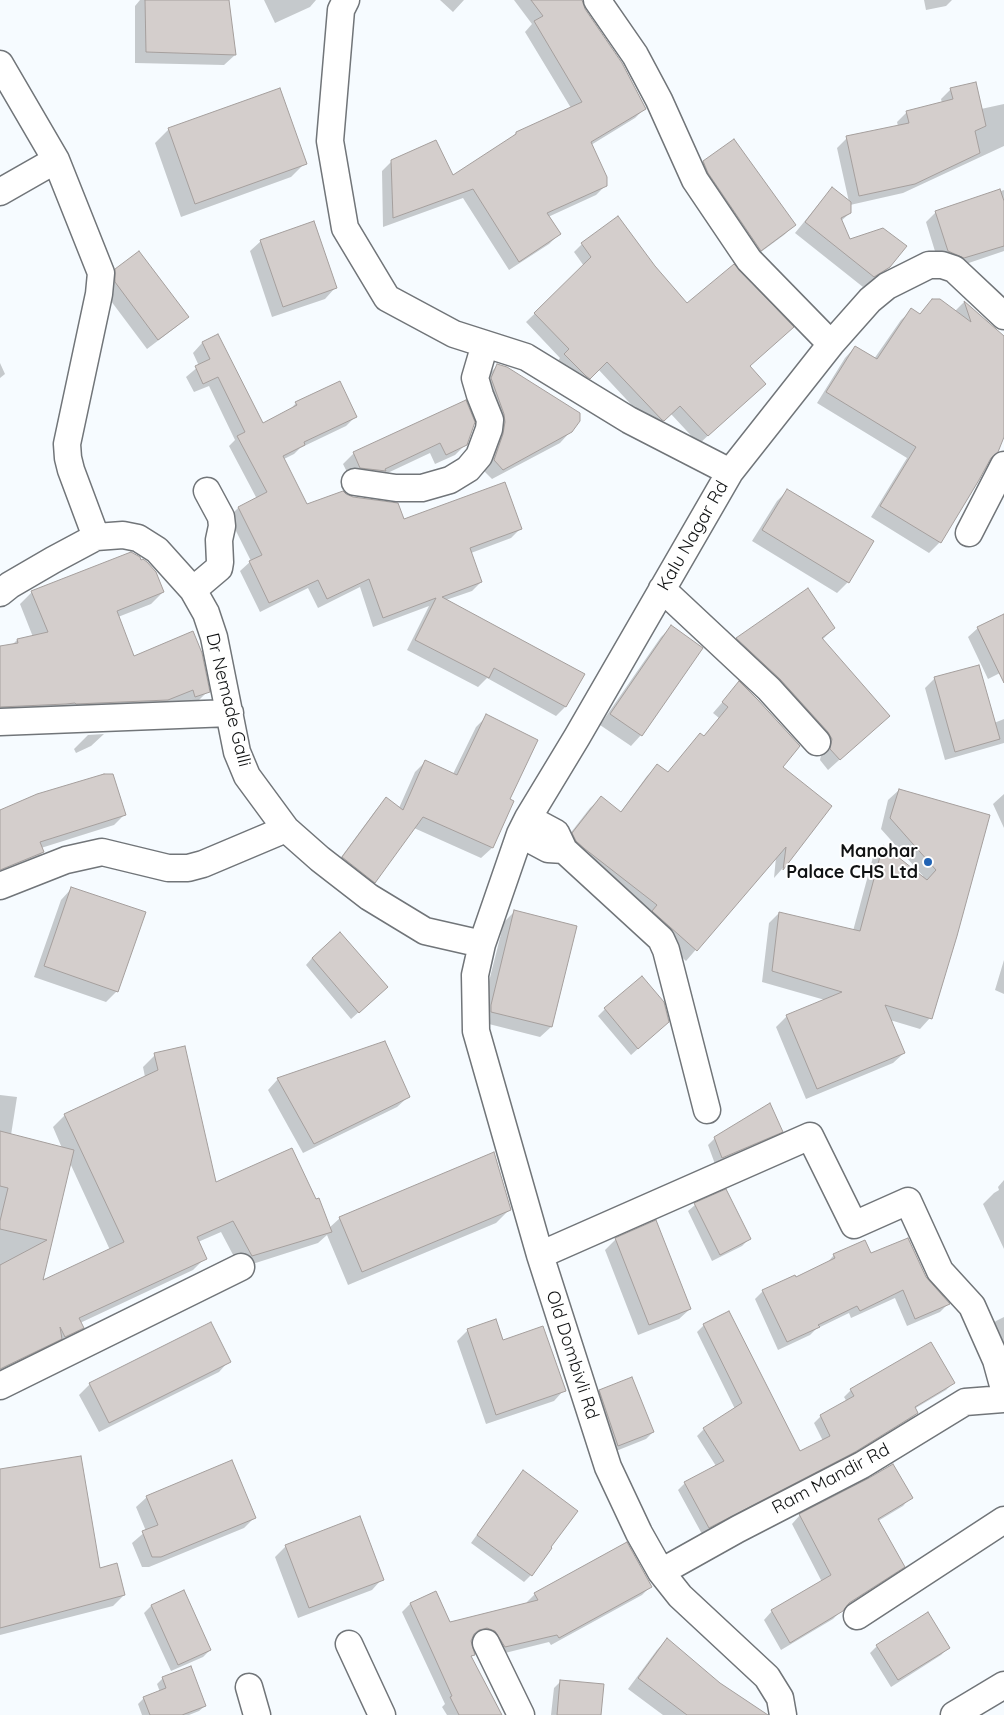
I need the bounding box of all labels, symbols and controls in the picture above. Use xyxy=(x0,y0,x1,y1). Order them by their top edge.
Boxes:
street label: Kalu Nagar Rd xyxy=(653,477,733,595)
street label: Dr Nemade Galli xyxy=(201,631,255,769)
place label: Manohar Palace CHS Ltd xyxy=(786,841,918,884)
marker: Manohar Palace CHS Ltd xyxy=(922,856,934,868)
street label: Old Dombivli Rd xyxy=(541,1288,603,1422)
street label: Ram Mandir Rd xyxy=(769,1439,893,1519)

